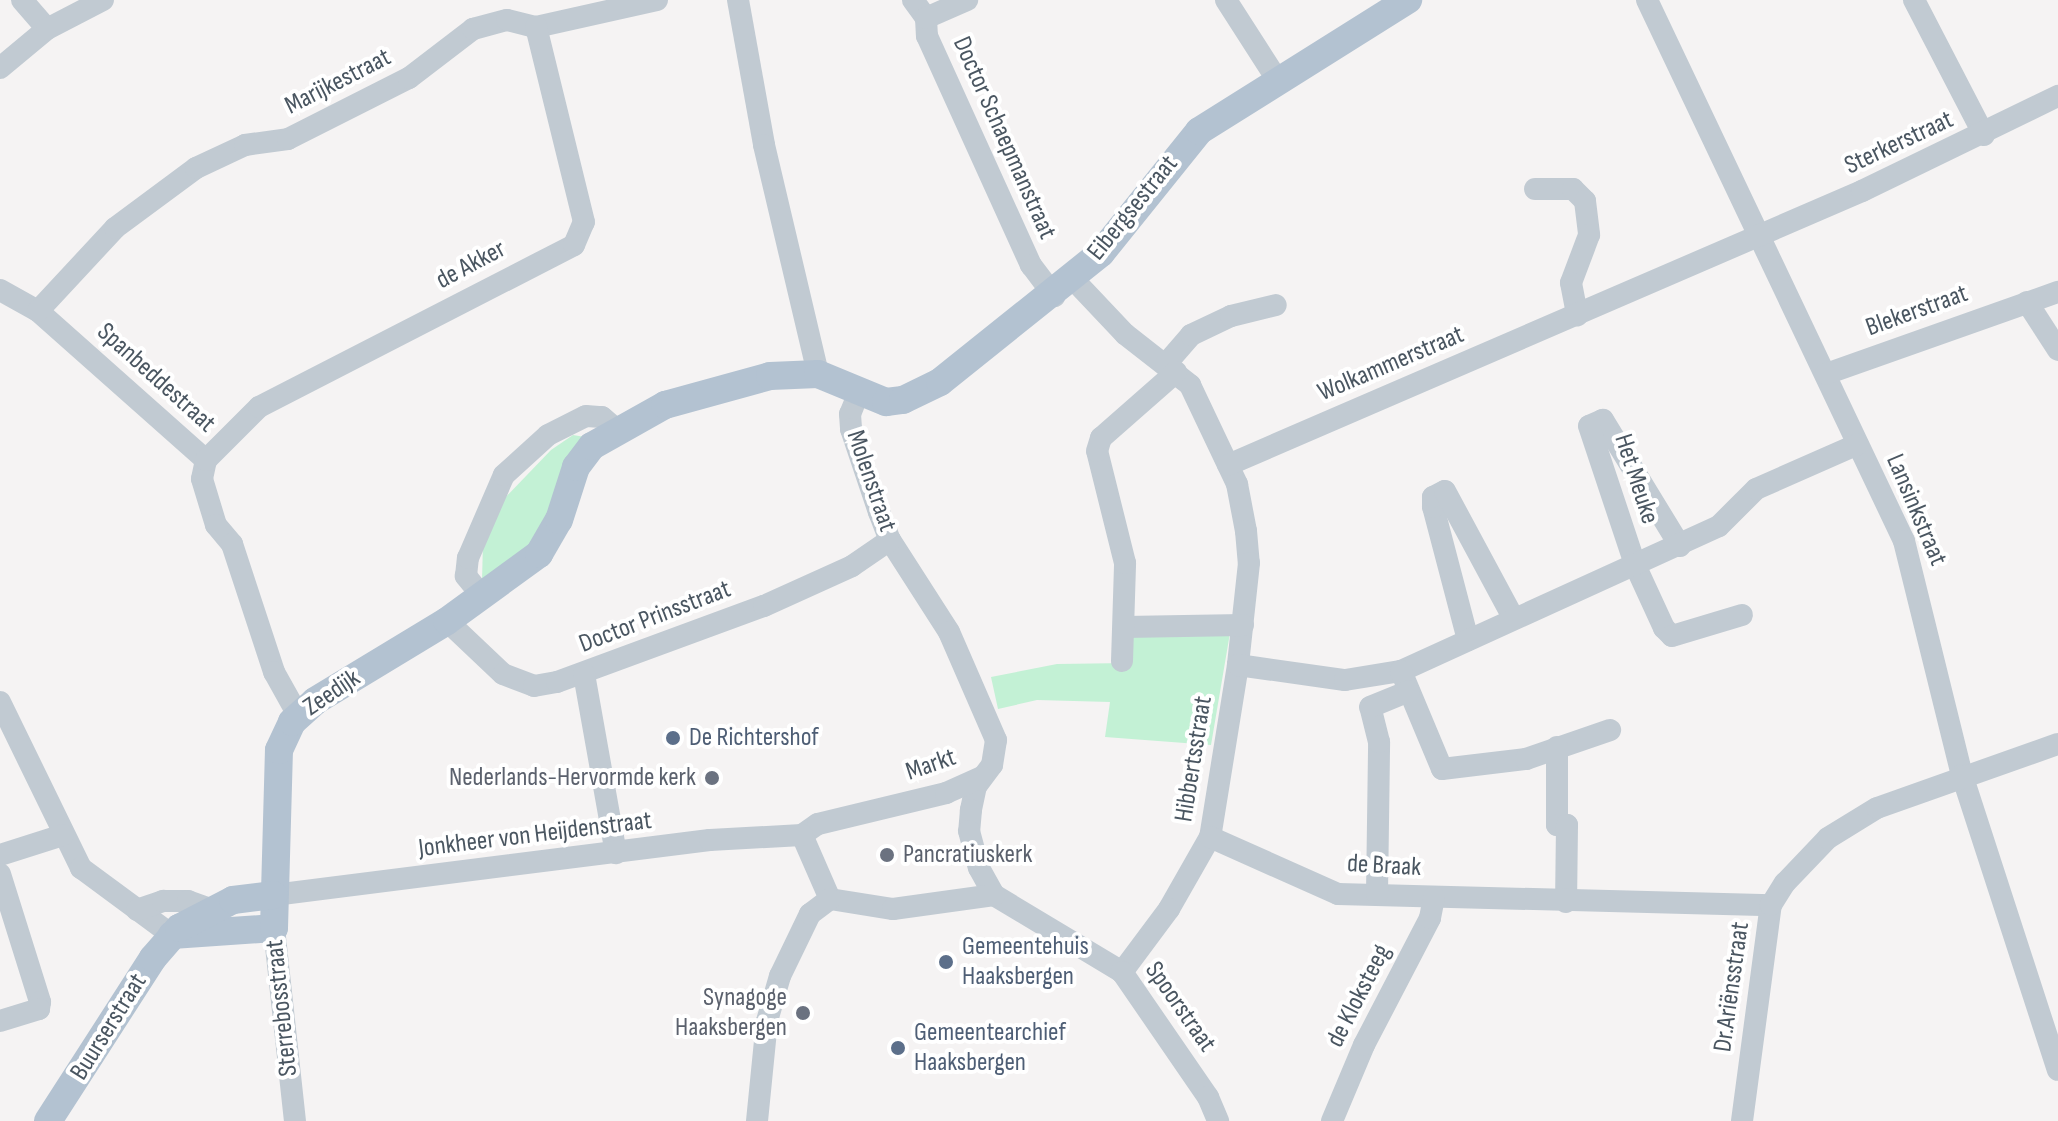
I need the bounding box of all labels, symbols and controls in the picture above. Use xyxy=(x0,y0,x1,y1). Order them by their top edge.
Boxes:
street label: Doctor Schaepmanstraat xyxy=(945,32,1063,244)
street label: Marijkestraat xyxy=(280,42,396,122)
street label: Sterkerstraat xyxy=(1840,104,1958,182)
street label: Eibergsestraat xyxy=(1081,149,1185,267)
street label: de Akker xyxy=(431,234,511,296)
street label: Blekerstraat xyxy=(1862,278,1972,344)
street label: Spanbeddestraat xyxy=(90,317,222,439)
street label: Wolkammerstraat xyxy=(1313,319,1469,409)
street label: Molenstraat xyxy=(839,426,903,536)
street label: Het Meuke xyxy=(1607,430,1665,528)
street label: Lansinkstraat xyxy=(1879,450,1953,570)
street label: Doctor Prinsstraat xyxy=(575,574,735,660)
street label: Zeedijk xyxy=(298,663,366,723)
street label: Hibbertsstraat xyxy=(1169,694,1219,824)
place label: De Richtershof xyxy=(689,722,819,754)
marker: De Richtershof xyxy=(664,729,682,747)
street label: Markt xyxy=(902,742,960,788)
place label: Nederlands-Hervormde kerk xyxy=(449,762,696,794)
marker: Nederlands-Hervormde kerk xyxy=(703,769,721,787)
street label: Jonkheer von Heijdenstraat xyxy=(417,805,653,865)
place label: Pancratiuskerk xyxy=(903,839,1032,871)
marker: Pancratiuskerk xyxy=(878,846,896,864)
street label: de Braak xyxy=(1346,848,1422,884)
street label: Dr.Ariënsstraat xyxy=(1707,920,1757,1054)
place label: Gemeentehuis Haaksbergen xyxy=(962,931,1089,992)
street label: Sterrebosstraat xyxy=(259,938,305,1078)
street label: de Kloksteeg xyxy=(1320,940,1398,1052)
marker: Gemeentehuis Haaksbergen xyxy=(937,953,955,971)
street label: Spoorstraat xyxy=(1138,956,1222,1058)
street label: Buurserstraat xyxy=(64,968,154,1086)
place label: Synagoge Haaksbergen xyxy=(675,982,787,1044)
marker: Synagoge Haaksbergen xyxy=(794,1004,812,1022)
place label: Gemeentearchief Haaksbergen xyxy=(914,1017,1066,1078)
marker: Gemeentearchief Haaksbergen xyxy=(889,1039,907,1057)

